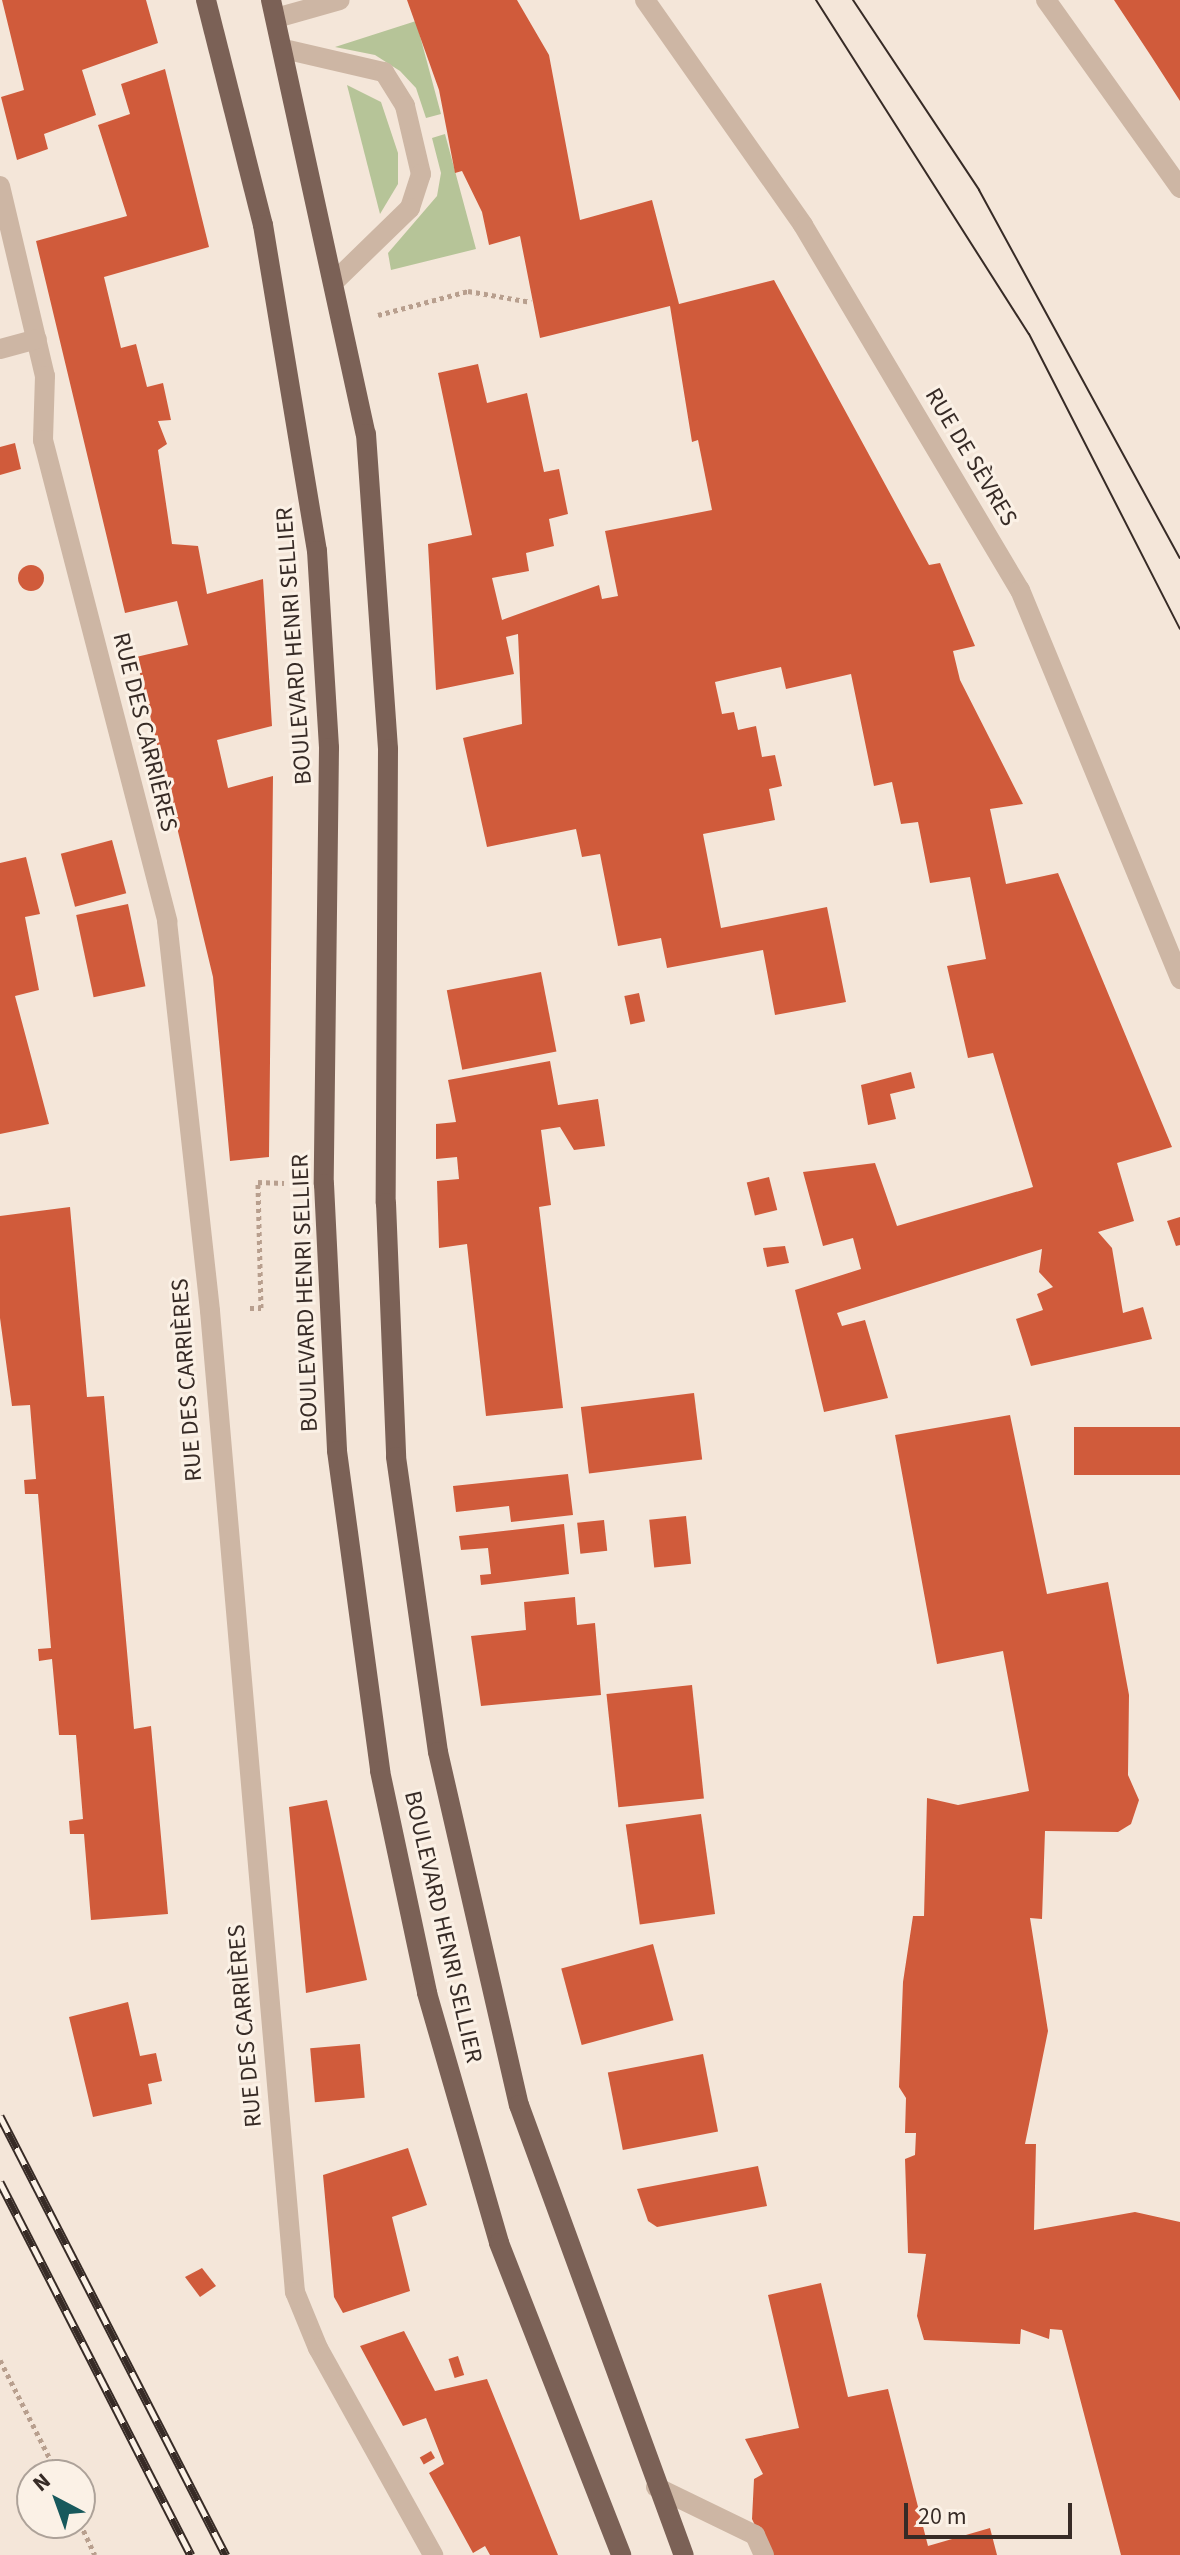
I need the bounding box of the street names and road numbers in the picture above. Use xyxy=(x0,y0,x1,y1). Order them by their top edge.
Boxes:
street label: RUE DE SÈVRES xyxy=(919,383,1023,531)
street label: BOULEVARD HENRI SELLIER xyxy=(270,506,318,786)
street label: RUE DES CARRIÈRES xyxy=(106,630,184,834)
street label: BOULEVARD HENRI SELLIER xyxy=(286,1154,324,1432)
street label: RUE DES CARRIÈRES xyxy=(166,1277,208,1483)
street label: BOULEVARD HENRI SELLIER xyxy=(398,1788,488,2066)
street label: RUE DES CARRIÈRES xyxy=(222,1923,268,2129)

